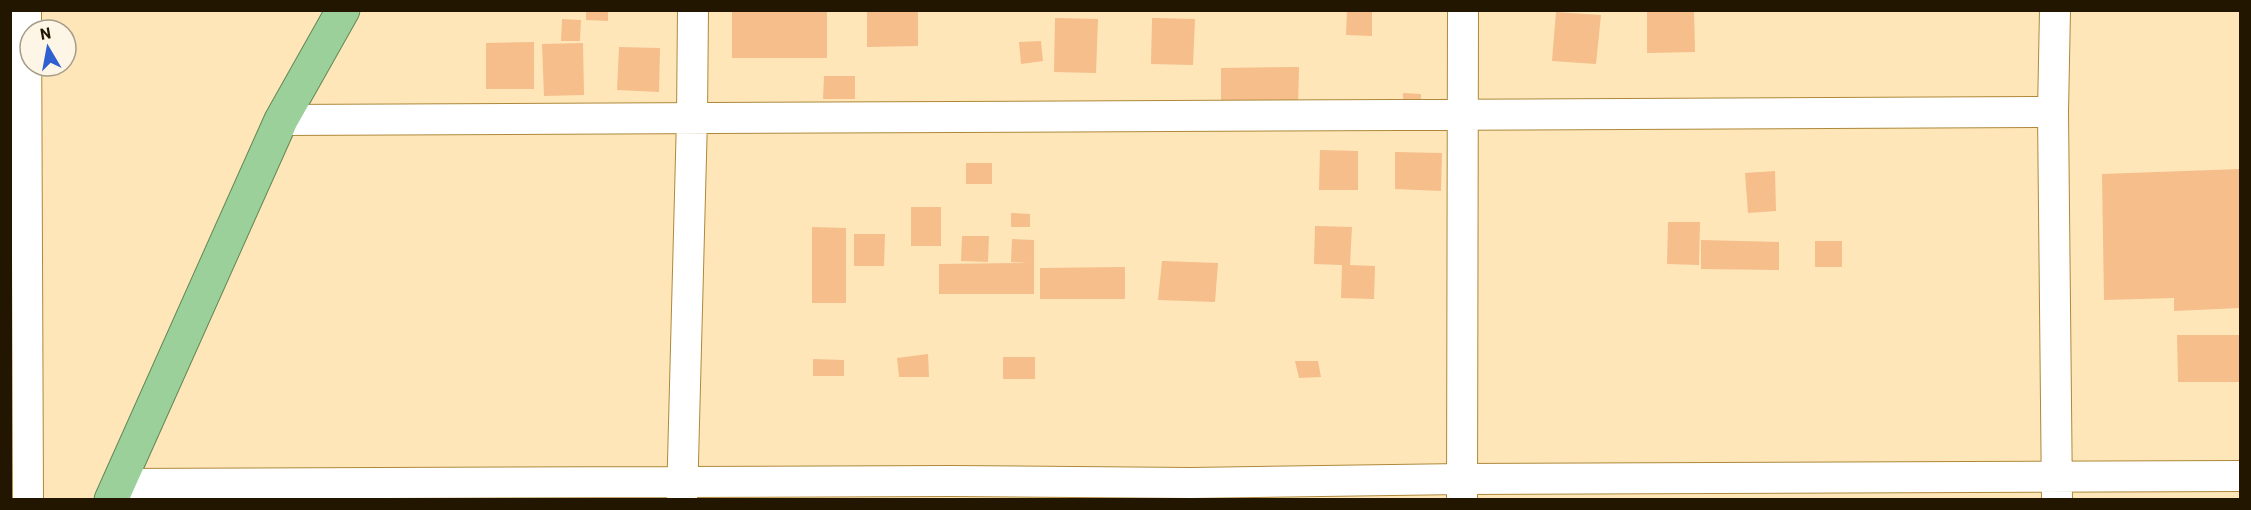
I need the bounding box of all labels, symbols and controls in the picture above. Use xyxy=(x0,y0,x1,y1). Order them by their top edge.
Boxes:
north arrow xyxy=(18,18,78,78)
text: N xyxy=(38,22,52,43)

